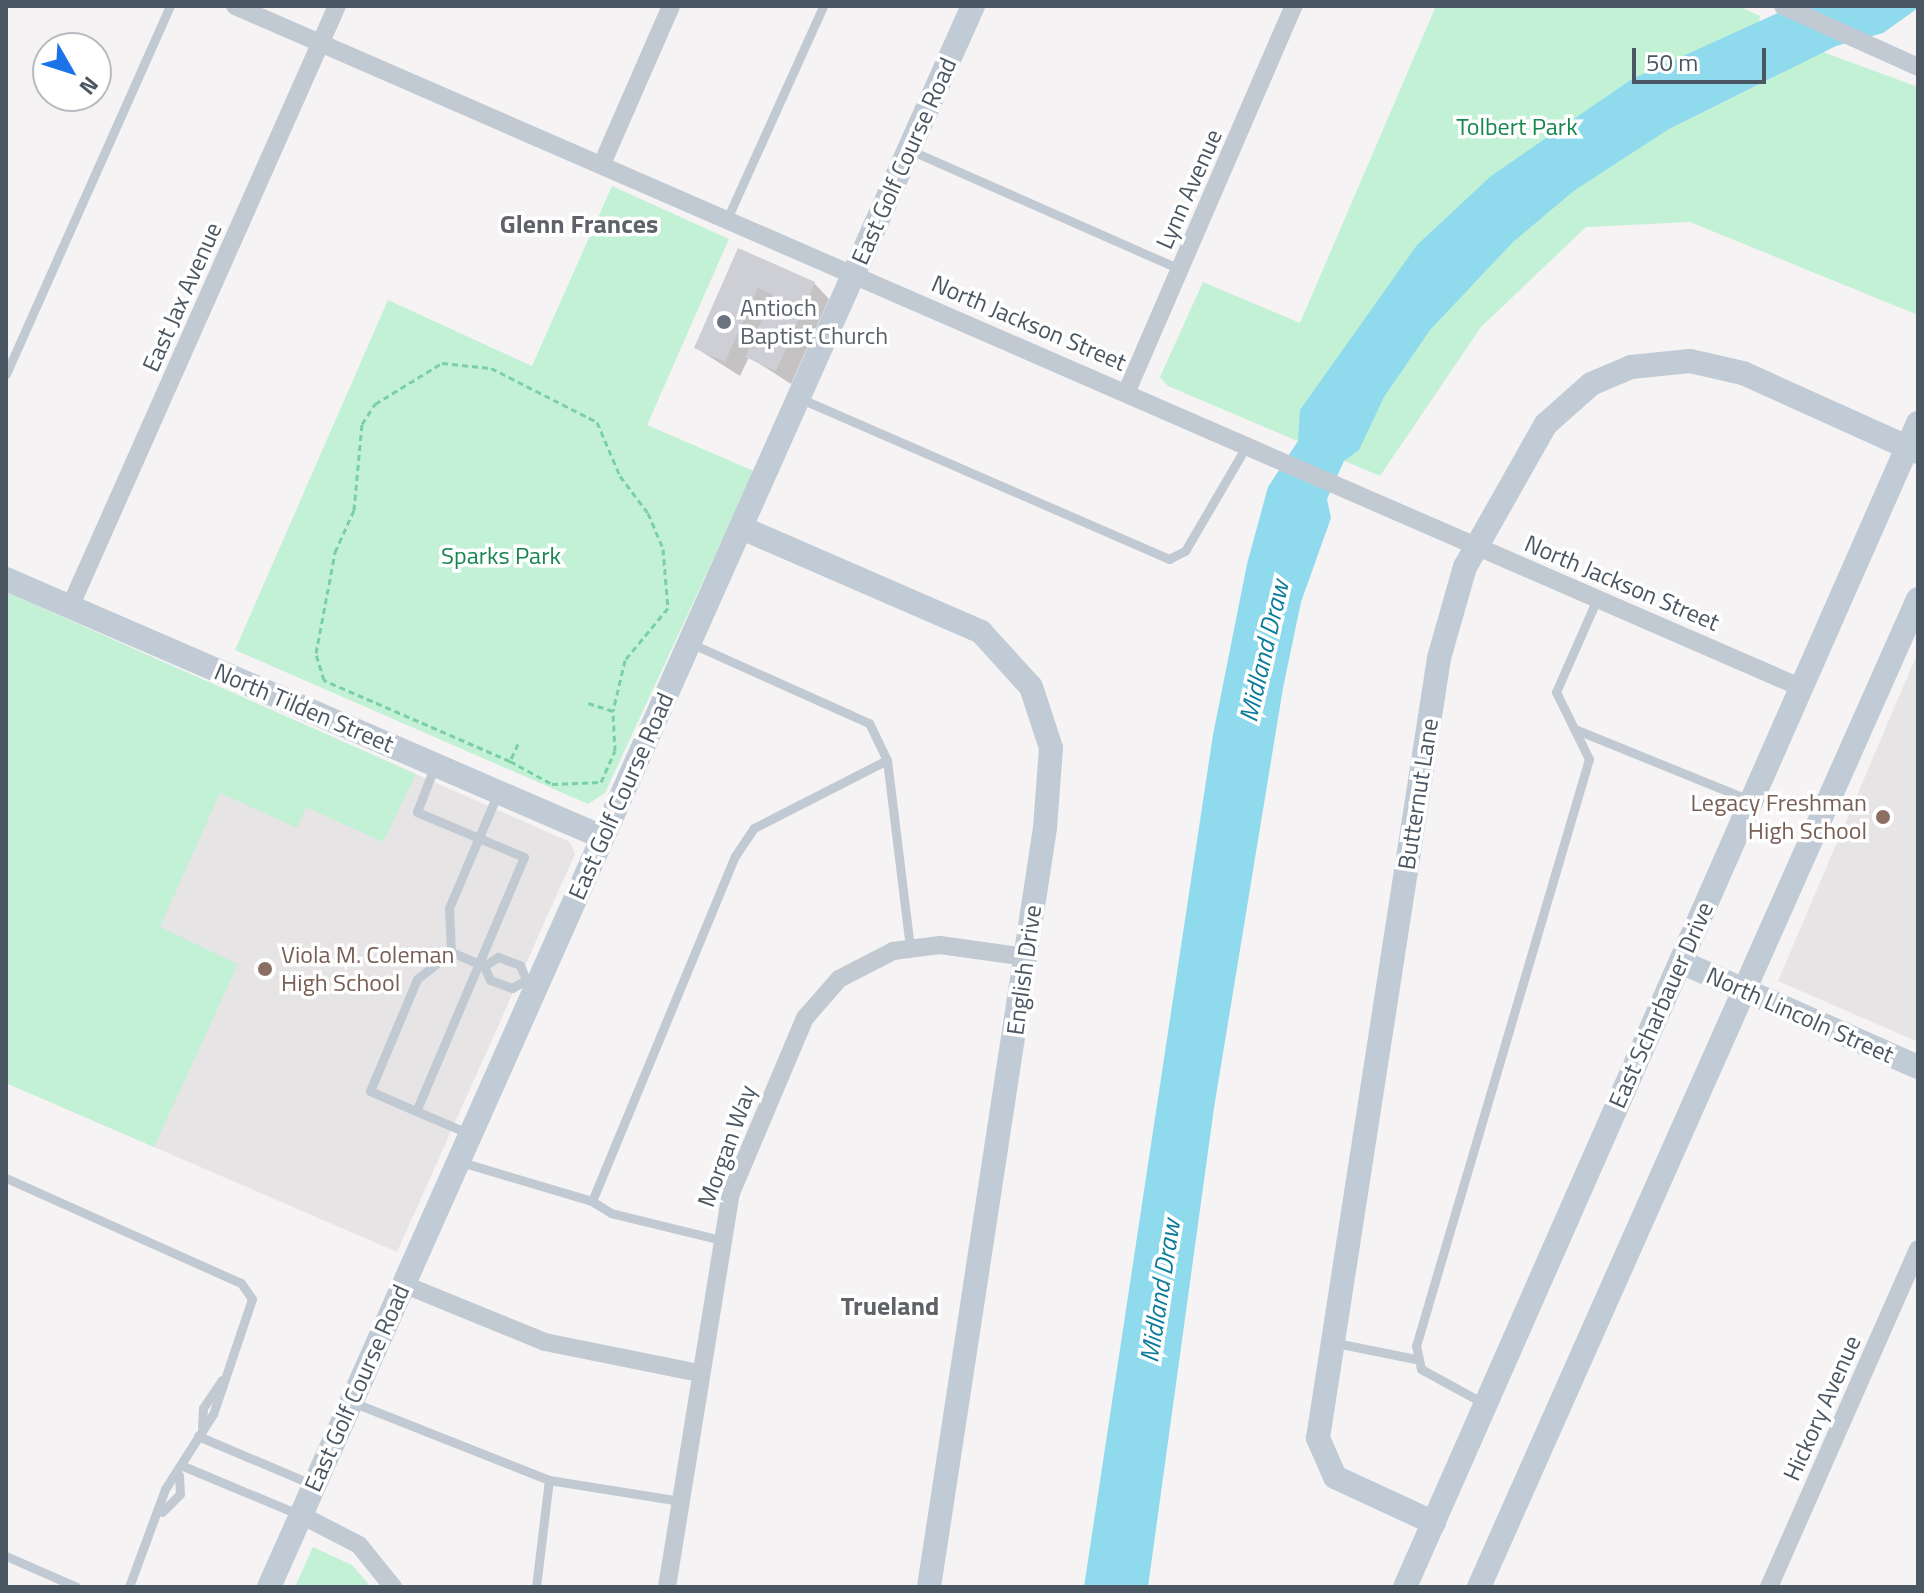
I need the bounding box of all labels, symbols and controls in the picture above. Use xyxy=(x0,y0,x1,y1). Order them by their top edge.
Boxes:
north arrow xyxy=(32,32,112,112)
scale bar xyxy=(1636,32,1770,82)
text: 50 m xyxy=(1646,44,1698,80)
street label: East Golf Course Road xyxy=(845,53,963,269)
text: N xyxy=(71,69,107,102)
park label: Tolbert Park xyxy=(1456,113,1578,141)
street label: Lynn Avenue xyxy=(1150,125,1228,253)
district label: Glenn Frances xyxy=(500,208,658,240)
street label: East Jax Avenue xyxy=(136,218,228,376)
street label: North Jackson Street xyxy=(927,269,1131,377)
place label: Antioch Baptist Church xyxy=(740,294,888,350)
marker: Antioch Baptist Church xyxy=(715,313,733,331)
street label: North Jackson Street xyxy=(1520,529,1724,637)
park label: Sparks Park xyxy=(441,542,561,570)
water label: Midland Draw xyxy=(1233,577,1295,725)
street label: North Tilden Street xyxy=(210,657,398,759)
street label: East Golf Course Road xyxy=(562,688,680,904)
street label: Butternut Lane xyxy=(1392,716,1444,872)
place label: Legacy Freshman High School xyxy=(1690,789,1867,845)
marker: Legacy Freshman High School xyxy=(1874,808,1892,826)
street label: East Scharbauer Drive xyxy=(1603,898,1719,1112)
street label: English Drive xyxy=(1001,903,1047,1037)
place label: Viola M. Coleman High School xyxy=(281,941,454,997)
marker: Viola M. Coleman High School xyxy=(256,960,274,978)
street label: North Lincoln Street xyxy=(1702,961,1898,1069)
street label: Morgan Way xyxy=(692,1081,762,1211)
water label: Midland Draw xyxy=(1133,1217,1187,1365)
street label: East Golf Course Road xyxy=(298,1280,416,1496)
district label: Trueland xyxy=(841,1290,939,1322)
street label: Hickory Avenue xyxy=(1777,1331,1867,1485)

